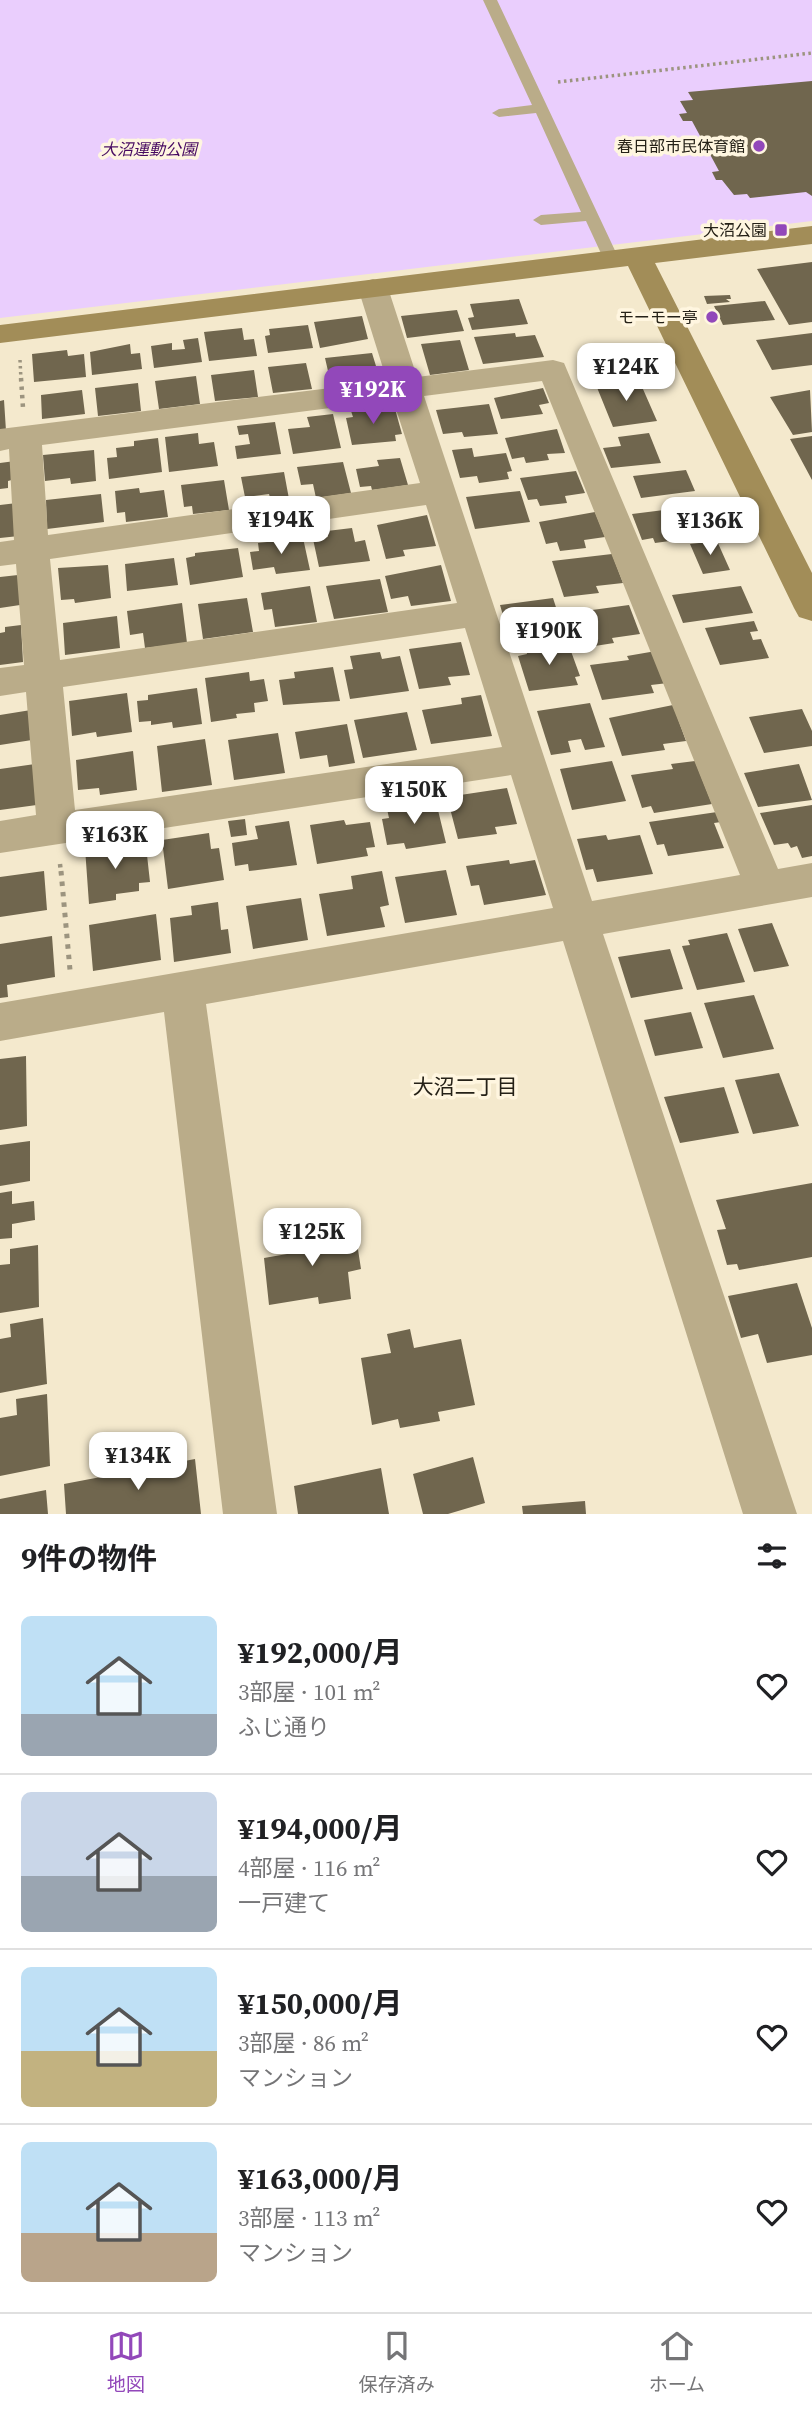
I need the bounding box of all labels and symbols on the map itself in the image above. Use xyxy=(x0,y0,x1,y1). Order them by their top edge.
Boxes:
place label: 春日部市民体育館 xyxy=(617,135,745,157)
park label: 大沼運動公園 xyxy=(101,138,199,160)
marker: 春日部市民体育館 xyxy=(751,138,767,154)
place label: 大沼公園 xyxy=(703,219,767,241)
marker: 大沼公園 xyxy=(773,222,789,238)
place label: モーモー亭 xyxy=(618,306,698,328)
marker: モーモー亭 xyxy=(704,309,720,325)
pin: ¥124K xyxy=(577,344,675,403)
pin: ¥192K xyxy=(324,366,422,426)
pin: ¥194K xyxy=(232,496,330,556)
pin: ¥136K xyxy=(661,498,759,557)
pin: ¥190K xyxy=(500,608,598,667)
pin: ¥150K xyxy=(365,766,463,826)
pin: ¥163K xyxy=(66,812,164,871)
district label: 大沼二丁目 xyxy=(413,1072,518,1101)
pin: ¥125K xyxy=(263,1208,361,1268)
pin: ¥134K xyxy=(89,1432,187,1492)

